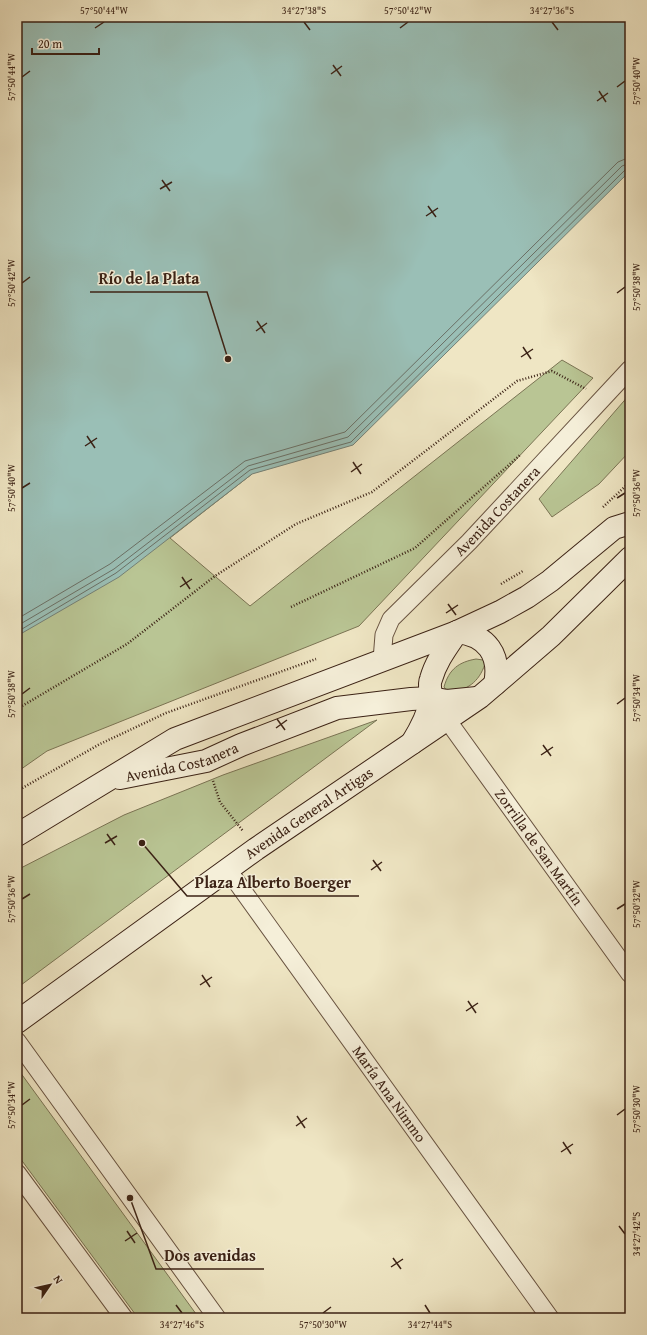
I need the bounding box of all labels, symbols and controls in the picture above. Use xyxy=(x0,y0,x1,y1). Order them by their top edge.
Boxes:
text: 57°50'44"W xyxy=(80,3,128,18)
text: 34°27'38"S xyxy=(282,3,326,18)
text: 57°50'42"W xyxy=(384,3,432,18)
text: 34°27'36"S xyxy=(530,3,574,18)
scale bar xyxy=(32,30,99,56)
text: 20 m xyxy=(38,35,62,52)
text: 57°50'44"W xyxy=(4,53,19,101)
text: 57°50'40"W xyxy=(629,57,644,105)
text: 57°50'42"W xyxy=(4,259,19,307)
text: 57°50'38"W xyxy=(629,263,644,311)
callout: Río de la Plata xyxy=(90,264,207,292)
text: Río de la Plata xyxy=(99,266,200,290)
street label: Avenida Costanera xyxy=(450,461,544,561)
text: 57°50'40"W xyxy=(4,464,19,512)
text: 57°50'36"W xyxy=(629,469,644,517)
text: 57°50'38"W xyxy=(4,670,19,718)
text: 57°50'34"W xyxy=(629,674,644,722)
street label: Avenida Costanera xyxy=(124,737,242,787)
street label: Avenida General Artigas xyxy=(240,762,377,864)
street label: Zorrilla de San Martín xyxy=(490,784,589,910)
callout: Plaza Alberto Boerger xyxy=(187,868,359,896)
text: Plaza Alberto Boerger xyxy=(195,870,352,894)
text: 57°50'36"W xyxy=(4,875,19,923)
text: 57°50'32"W xyxy=(629,880,644,928)
street label: María Ana Nimmo xyxy=(348,1041,432,1147)
text: 57°50'34"W xyxy=(4,1081,19,1129)
text: 57°50'30"W xyxy=(629,1085,644,1133)
text: 34°27'42"S xyxy=(629,1212,644,1256)
callout: Dos avenidas xyxy=(156,1241,264,1269)
text: Dos avenidas xyxy=(164,1243,256,1267)
north arrow xyxy=(30,1265,70,1305)
text: N xyxy=(50,1272,67,1287)
text: 34°27'46"S xyxy=(160,1317,204,1332)
text: 57°50'30"W xyxy=(299,1317,347,1332)
text: 34°27'44"S xyxy=(408,1317,452,1332)

